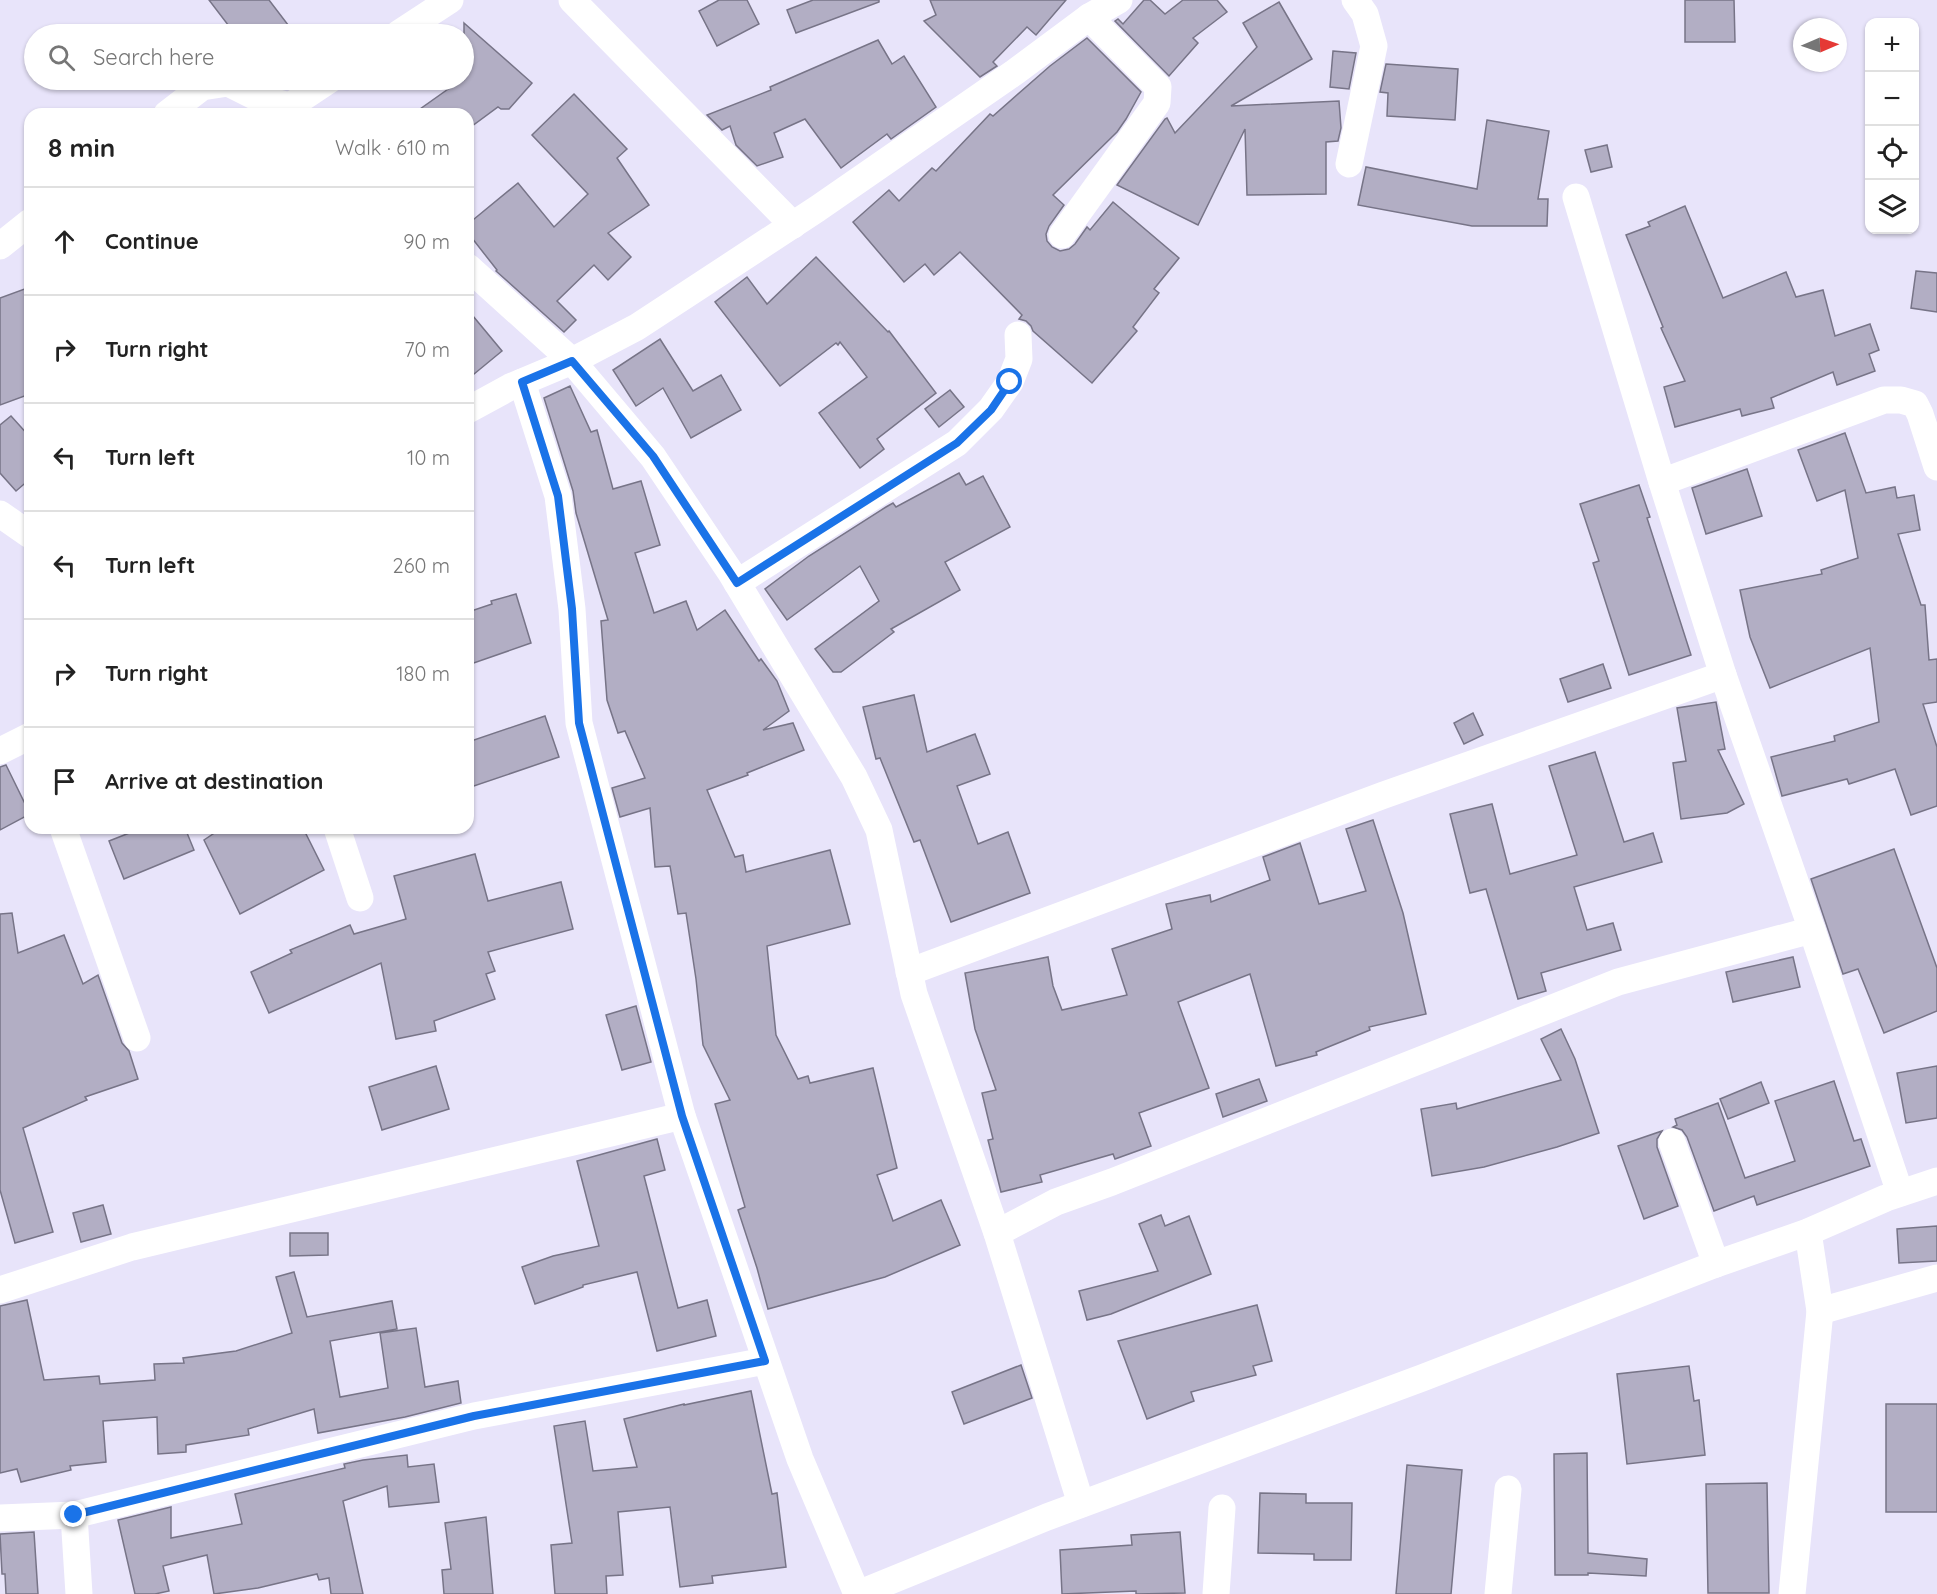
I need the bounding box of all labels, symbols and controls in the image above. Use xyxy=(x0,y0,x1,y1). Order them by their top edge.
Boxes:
north arrow xyxy=(1793,18,1847,72)
map controls xyxy=(1865,18,1919,234)
button: + xyxy=(1865,18,1919,72)
search box xyxy=(24,24,474,90)
icon: search xyxy=(45,41,78,74)
text: Search here xyxy=(93,43,214,71)
button: − xyxy=(1865,72,1919,126)
button: locate xyxy=(1865,126,1919,180)
text: 8 min xyxy=(48,131,115,164)
text: Walk · 610 m xyxy=(335,135,450,160)
button: layers xyxy=(1865,180,1919,234)
icon: ahead xyxy=(48,225,81,258)
text: Continue xyxy=(105,227,199,255)
text: 90 m xyxy=(403,229,450,254)
icon: right xyxy=(48,333,81,366)
text: Turn right xyxy=(105,335,209,363)
text: 70 m xyxy=(404,337,450,362)
route start xyxy=(996,368,1022,394)
icon: left xyxy=(48,441,81,474)
text: Turn left xyxy=(105,443,195,471)
text: 10 m xyxy=(407,445,450,470)
icon: left xyxy=(48,549,81,582)
text: Turn left xyxy=(105,551,195,579)
text: 260 m xyxy=(393,553,450,578)
icon: right xyxy=(48,657,81,690)
text: Turn right xyxy=(105,659,209,687)
text: 180 m xyxy=(396,661,450,686)
icon: arrive xyxy=(48,765,81,798)
text: Arrive at destination xyxy=(105,767,323,795)
route end xyxy=(60,1501,86,1527)

